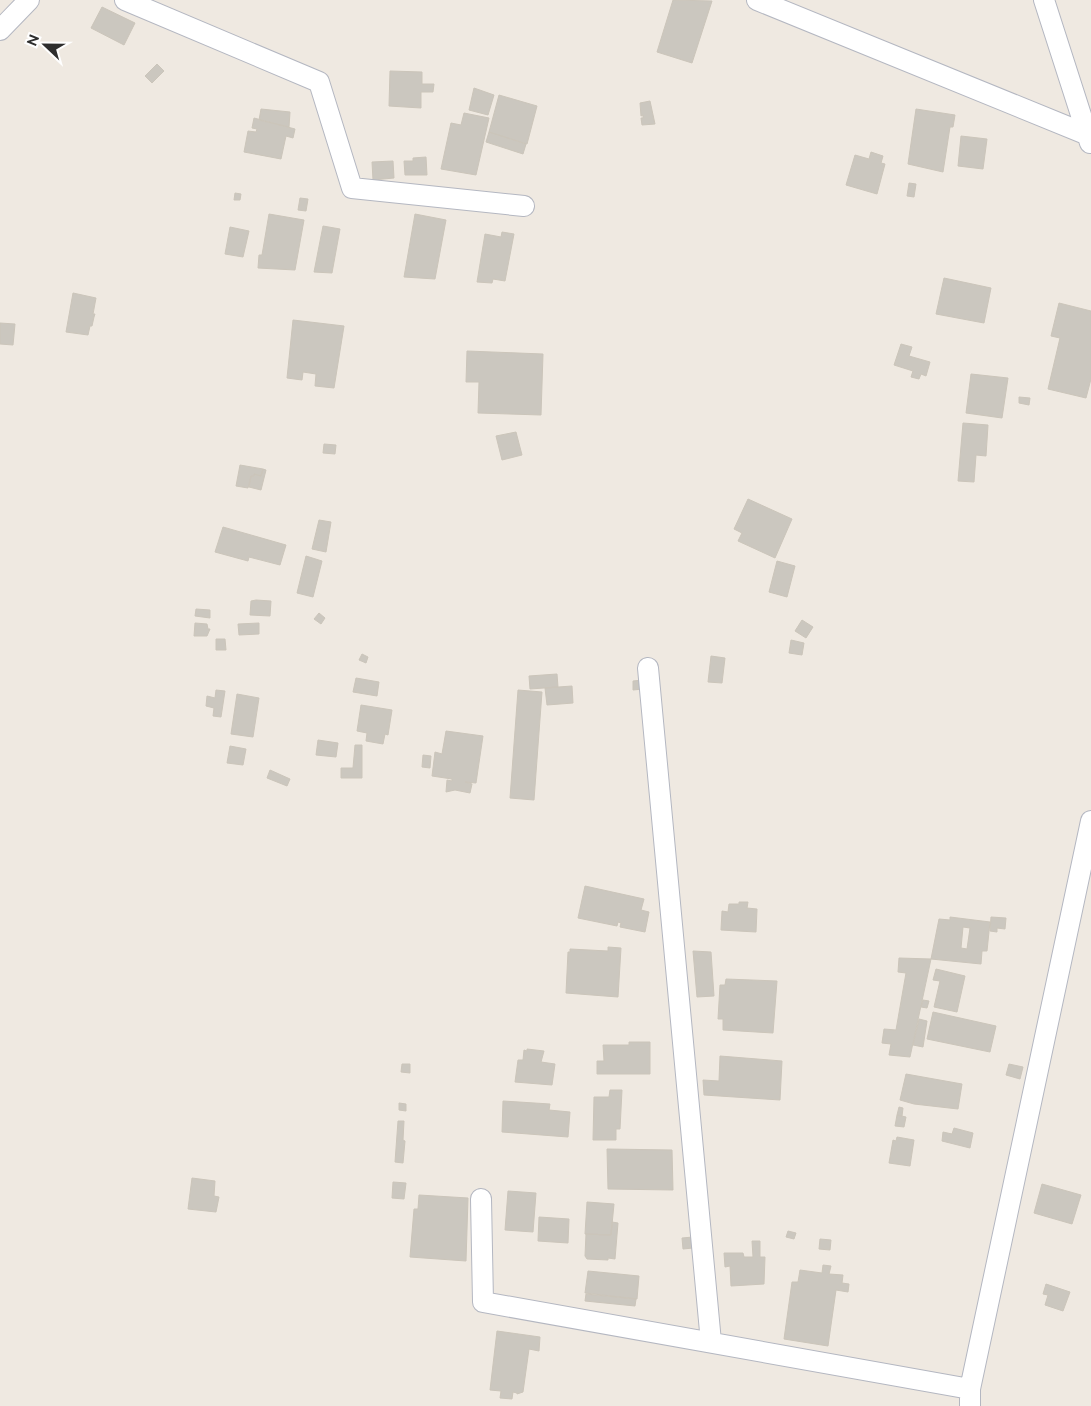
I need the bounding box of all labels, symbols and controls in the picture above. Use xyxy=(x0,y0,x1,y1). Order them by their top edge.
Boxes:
north arrow xyxy=(20,20,70,70)
text: N xyxy=(24,32,42,48)

